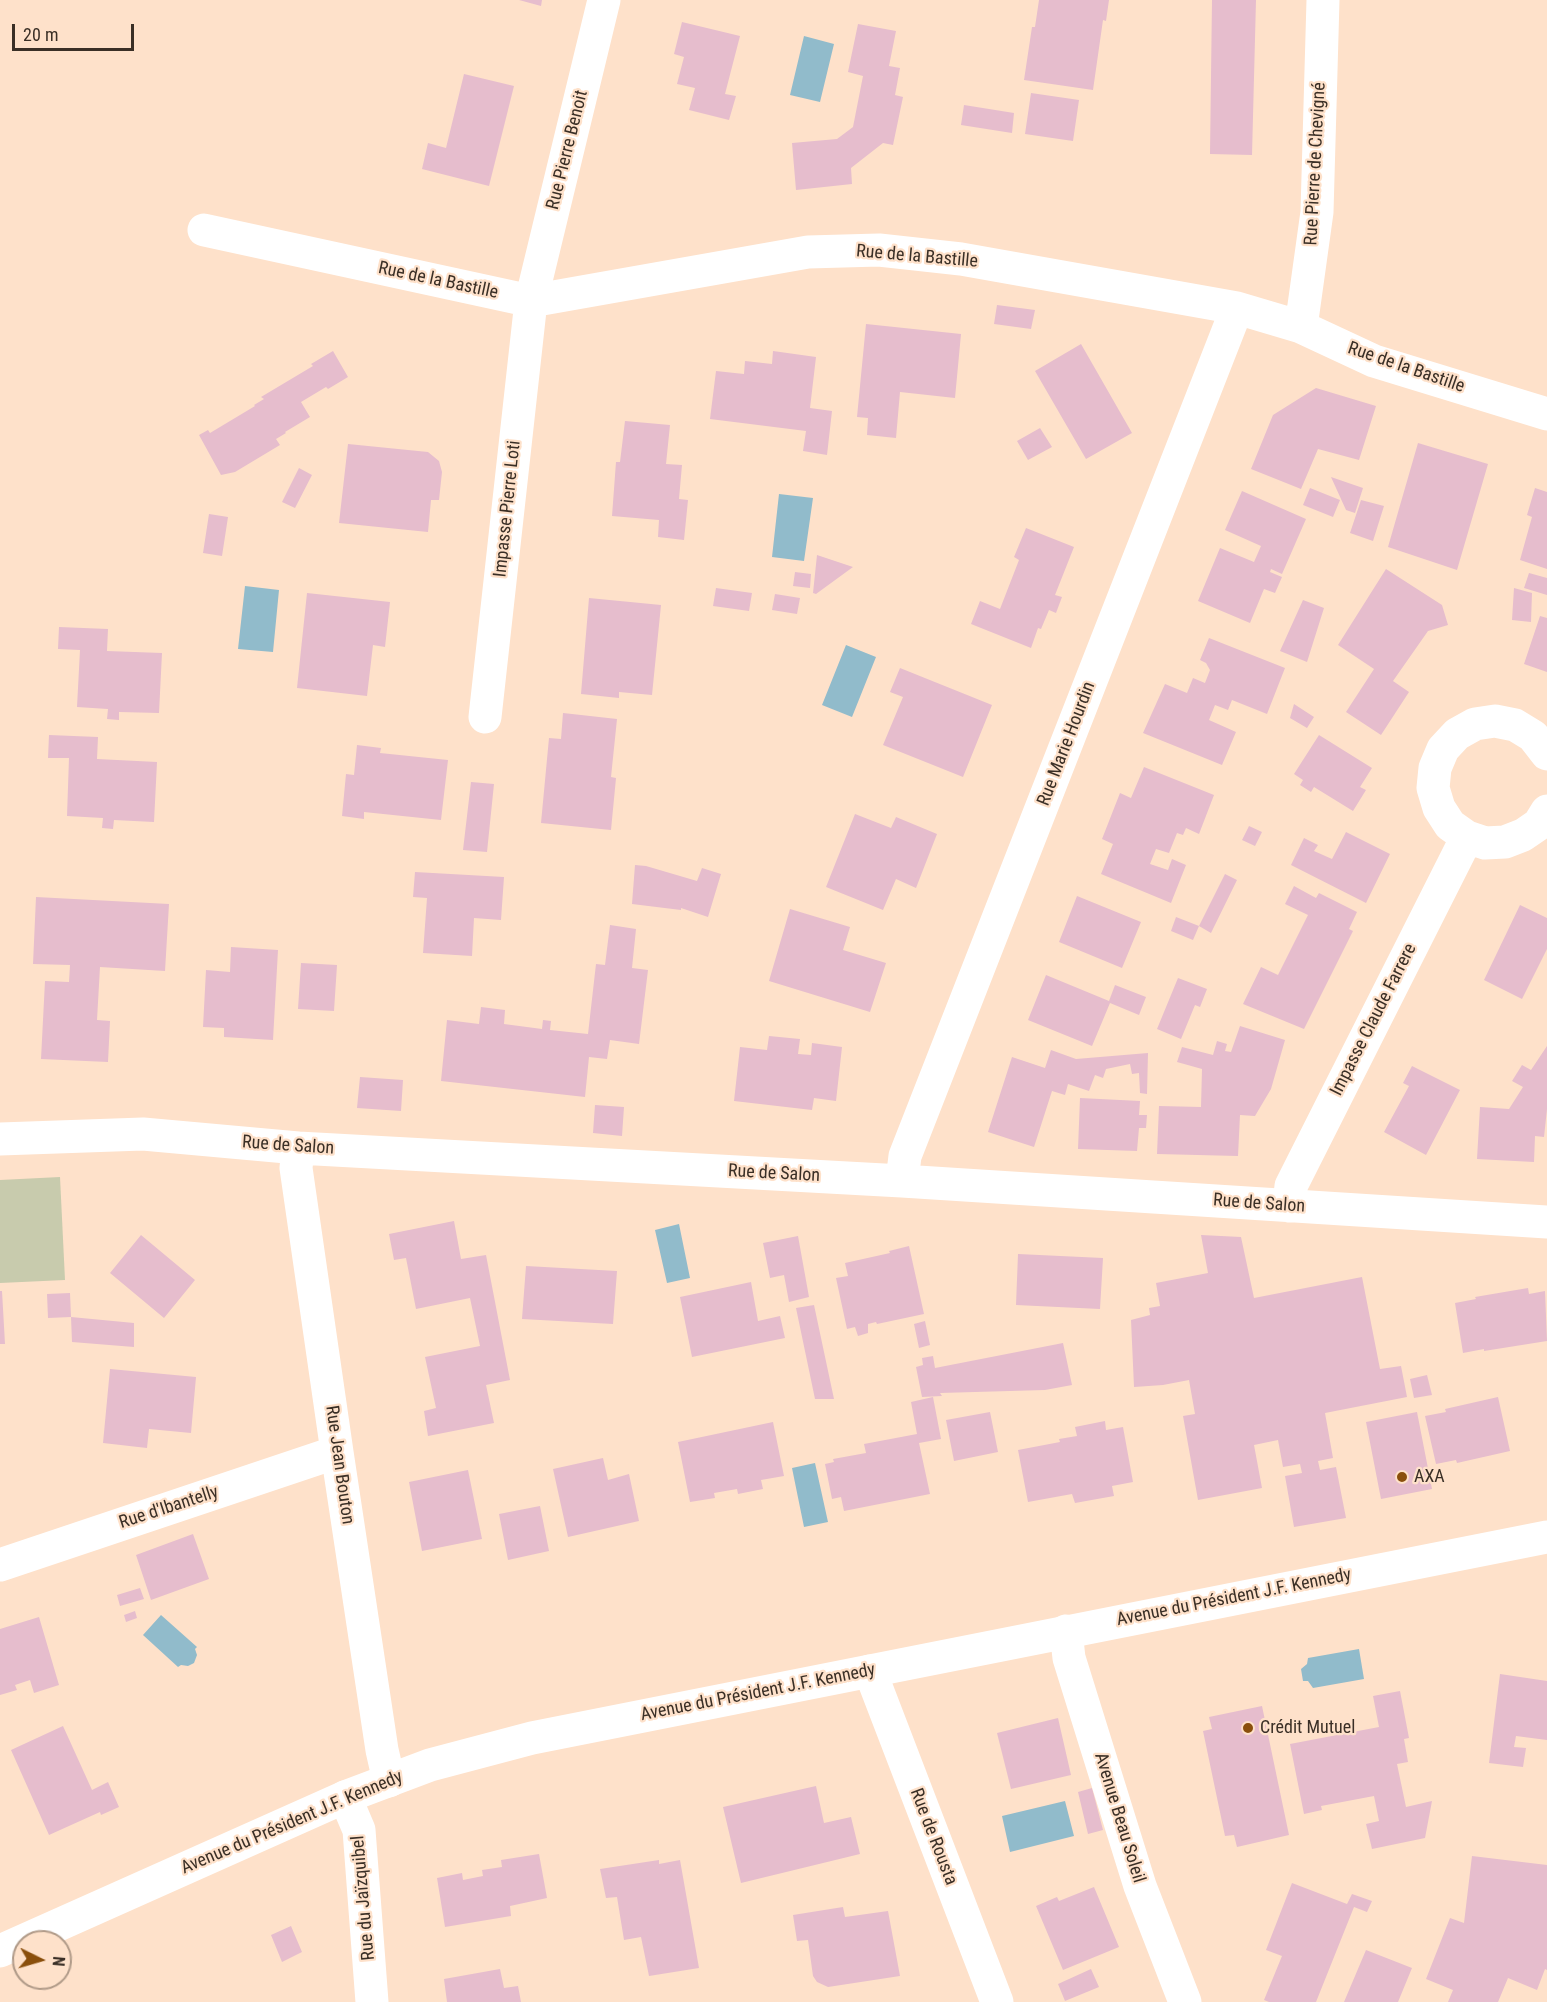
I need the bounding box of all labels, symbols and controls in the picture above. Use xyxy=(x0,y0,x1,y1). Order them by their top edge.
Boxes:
scale bar xyxy=(15,12,136,50)
text: 20 m xyxy=(23,24,58,45)
street label: Rue Pierre de Chevigné xyxy=(1301,82,1331,246)
street label: Rue Pierre Benoit xyxy=(543,88,593,212)
street label: Rue de la Bastille xyxy=(855,241,979,273)
street label: Rue de la Bastille xyxy=(376,258,500,304)
street label: Rue de la Bastille xyxy=(1345,338,1467,398)
street label: Impasse Pierre Loti xyxy=(490,439,526,579)
street label: Rue Marie Hourdin xyxy=(1033,679,1101,809)
street label: Impasse Claude Farrere xyxy=(1326,940,1422,1100)
street label: Rue de Salon xyxy=(241,1132,335,1160)
street label: Rue de Salon xyxy=(727,1161,821,1187)
street label: Rue de Salon xyxy=(1212,1190,1306,1218)
street label: Rue Jean Bouton xyxy=(320,1404,358,1526)
place label: AXA xyxy=(1414,1466,1445,1488)
marker: AXA xyxy=(1395,1470,1409,1484)
street label: Rue d'Ibantelly xyxy=(117,1482,221,1534)
street label: Avenue du Président J.F. Kennedy xyxy=(1115,1565,1353,1631)
street label: Avenue du Président J.F. Kennedy xyxy=(639,1660,877,1726)
place label: Crédit Mutuel xyxy=(1260,1717,1355,1739)
marker: Crédit Mutuel xyxy=(1241,1721,1255,1735)
street label: Avenue Beau Soleil xyxy=(1089,1750,1149,1886)
street label: Avenue du Président J.F. Kennedy xyxy=(178,1766,406,1880)
street label: Rue de Rousta xyxy=(905,1786,961,1888)
street label: Rue du Jaïzquibel xyxy=(348,1835,380,1961)
north arrow xyxy=(12,1930,72,1990)
text: N xyxy=(49,1956,68,1967)

